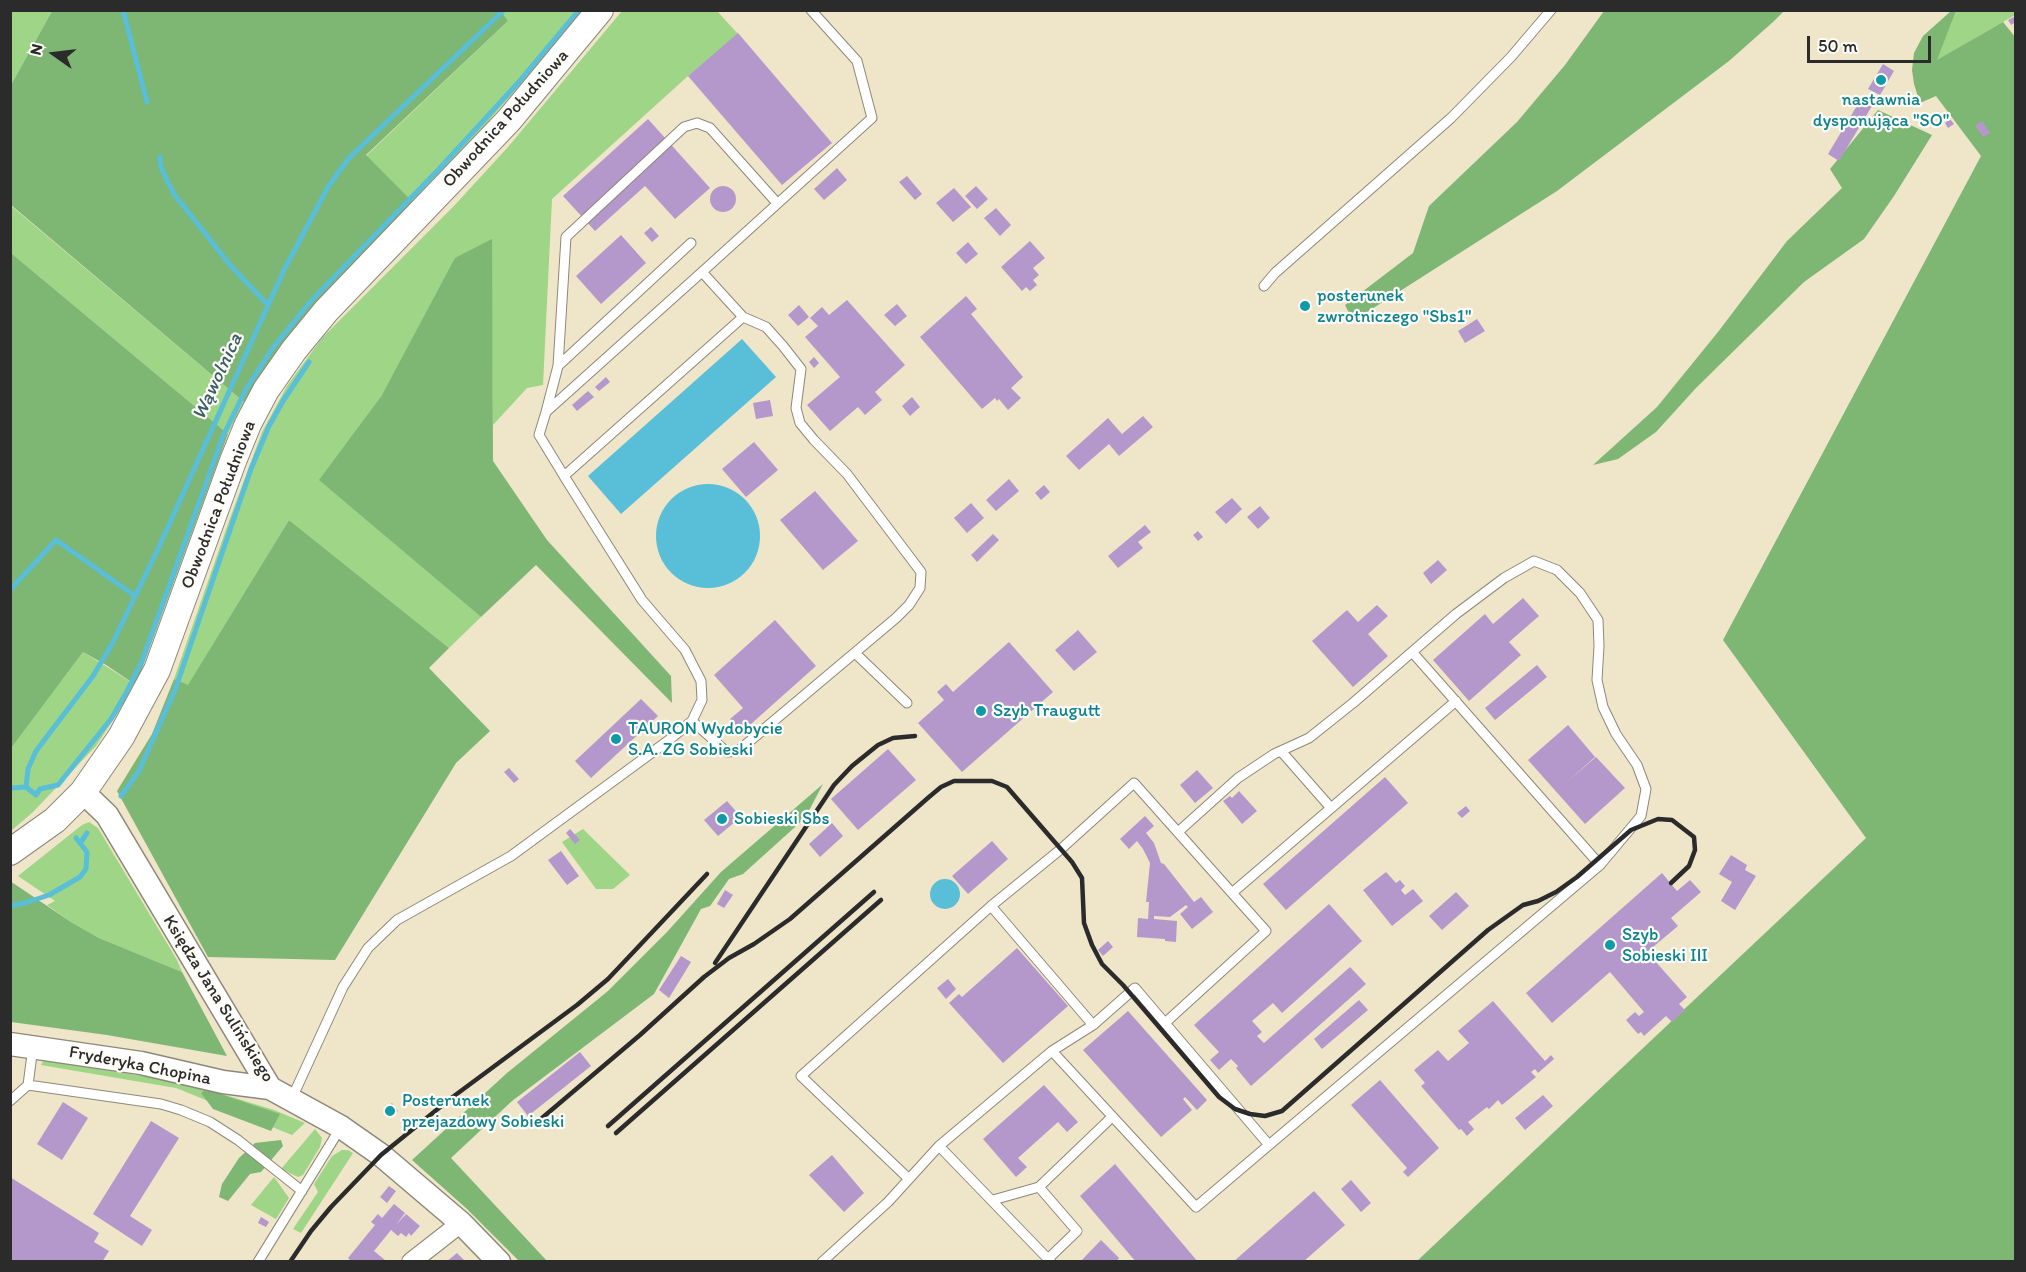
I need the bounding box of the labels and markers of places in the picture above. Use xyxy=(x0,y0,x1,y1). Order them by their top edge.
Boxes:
marker: nastawnia dysponująca "SO" xyxy=(1874,73,1888,87)
place label: nastawnia dysponująca "SO" xyxy=(1813,89,1949,132)
place label: posterunek zwrotniczego "Sbs1" xyxy=(1317,285,1472,328)
marker: posterunek zwrotniczego "Sbs1" xyxy=(1298,299,1312,313)
place label: Szyb Traugutt xyxy=(993,700,1100,722)
marker: Szyb Traugutt xyxy=(974,704,988,718)
place label: TAURON Wydobycie S.A. ZG Sobieski xyxy=(628,718,783,760)
marker: TAURON Wydobycie S.A. ZG Sobieski xyxy=(609,732,623,746)
place label: Sobieski Sbs xyxy=(734,808,829,830)
marker: Sobieski Sbs xyxy=(715,812,729,826)
place label: Szyb Sobieski III xyxy=(1622,924,1708,966)
marker: Szyb Sobieski III xyxy=(1603,938,1617,952)
place label: Posterunek przejazdowy Sobieski xyxy=(402,1090,564,1132)
marker: Posterunek przejazdowy Sobieski xyxy=(383,1104,397,1118)

